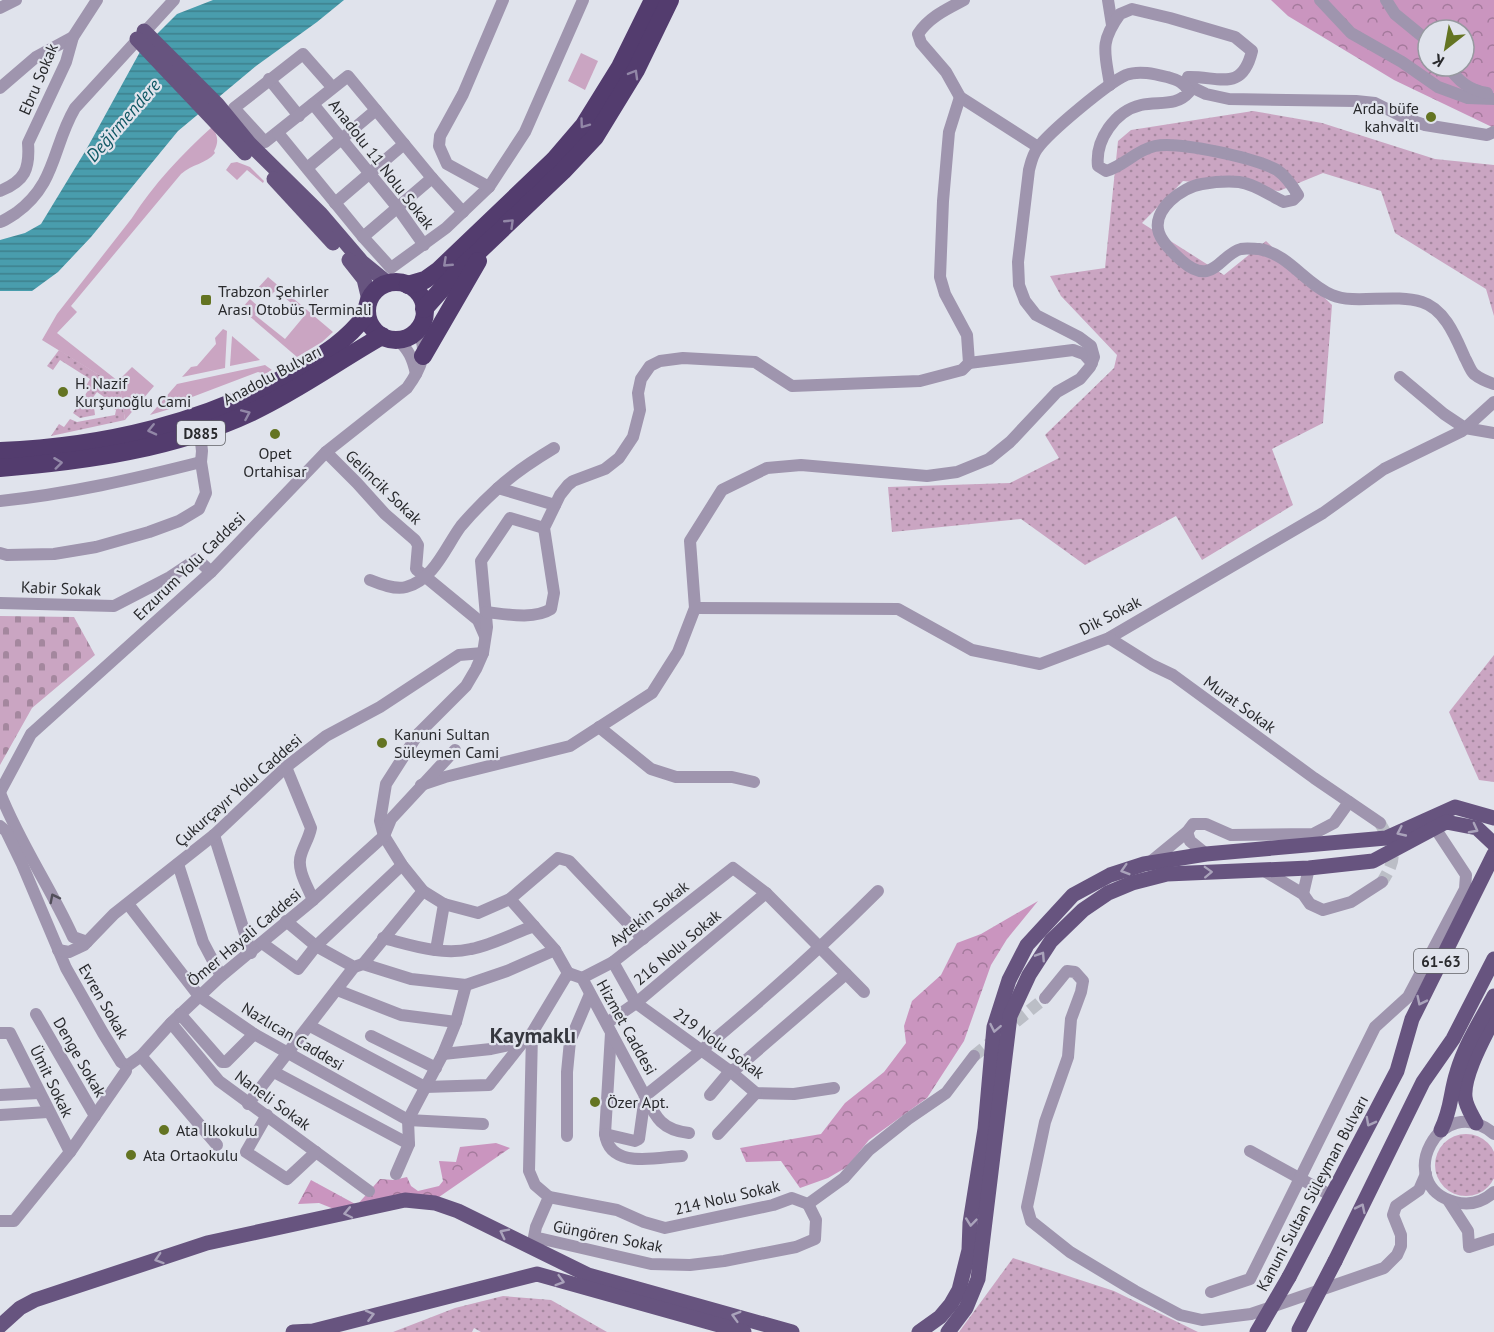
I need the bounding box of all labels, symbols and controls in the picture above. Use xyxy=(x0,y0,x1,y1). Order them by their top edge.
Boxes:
north arrow xyxy=(1416,18,1476,78)
street label: Ebru Sokak xyxy=(14,40,62,118)
text: K xyxy=(1429,50,1448,72)
one-way arrow xyxy=(626,70,638,80)
water label: Değirmendere xyxy=(81,73,166,166)
street label: Anadolu 11 Nolu Sokak xyxy=(325,95,439,233)
place label: Arda büfe kahvaltı xyxy=(1353,98,1419,136)
marker: Arda büfe kahvaltı xyxy=(1424,110,1438,124)
one-way arrow xyxy=(580,118,591,129)
one-way arrow xyxy=(504,219,514,230)
one-way arrow xyxy=(443,256,454,267)
place label: Trabzon Şehirler Arası Otobüs Terminali xyxy=(218,281,372,319)
marker: Trabzon Şehirler Arası Otobüs Terminali xyxy=(199,293,213,307)
street label: Anadolu Bulvarı xyxy=(219,341,325,409)
place label: H. Nazif Kurşunoğlu Cami xyxy=(75,373,191,411)
marker: H. Nazif Kurşunoğlu Cami xyxy=(56,385,70,399)
one-way arrow xyxy=(240,409,251,421)
road number: D885 xyxy=(177,421,225,445)
one-way arrow xyxy=(147,422,157,435)
marker: Opet Ortahisar xyxy=(268,427,282,441)
place label: Opet Ortahisar xyxy=(243,443,307,481)
street label: Gelincik Sokak xyxy=(341,445,427,529)
one-way arrow xyxy=(54,457,63,470)
street label: Erzurum Yolu Caddesi xyxy=(129,508,249,624)
street label: Kabir Sokak xyxy=(21,577,102,599)
street label: Dik Sokak xyxy=(1076,591,1144,639)
street label: Murat Sokak xyxy=(1200,671,1280,737)
place label: Kanuni Sultan Süleymen Cami xyxy=(394,724,499,762)
street label: Çukurçayır Yolu Caddesi xyxy=(170,729,306,851)
marker: Kanuni Sultan Süleymen Cami xyxy=(375,736,389,750)
one-way arrow xyxy=(1468,822,1479,834)
one-way arrow xyxy=(1396,824,1407,836)
one-way arrow xyxy=(1120,863,1131,875)
one-way arrow xyxy=(1203,866,1212,878)
street label: Aytekin Sokak xyxy=(605,876,693,950)
street label: Ömer Hayali Caddesi xyxy=(183,884,305,990)
one-way arrow xyxy=(50,894,61,904)
street label: 216 Nolu Sokak xyxy=(629,905,725,989)
road number: 61-63 xyxy=(1414,949,1468,973)
one-way arrow xyxy=(1034,951,1045,962)
street label: Evren Sokak xyxy=(75,960,134,1042)
street label: Hizmet Caddesi xyxy=(593,976,661,1078)
one-way arrow xyxy=(1417,994,1429,1005)
street label: Nazlıcan Caddesi xyxy=(238,998,348,1074)
street label: 219 Nolu Sokak xyxy=(670,1003,769,1083)
street label: Denge Sokak xyxy=(49,1014,111,1101)
district label: Kaymaklı xyxy=(490,1021,576,1049)
one-way arrow xyxy=(989,1023,1002,1033)
street label: Ümit Sokak xyxy=(26,1042,78,1121)
street label: Naneli Sokak xyxy=(231,1066,315,1134)
place label: Özer Apt. xyxy=(607,1092,669,1112)
street label: Kanuni Sultan Süleyman Bulvarı xyxy=(1252,1092,1372,1294)
marker: Özer Apt. xyxy=(588,1095,602,1109)
one-way arrow xyxy=(1366,1116,1377,1126)
place label: Ata İlkokulu xyxy=(176,1120,258,1140)
marker: Ata İlkokulu xyxy=(157,1123,171,1137)
place label: Ata Ortaokulu xyxy=(143,1145,238,1165)
marker: Ata Ortaokulu xyxy=(124,1148,138,1162)
street label: 214 Nolu Sokak xyxy=(672,1175,782,1219)
one-way arrow xyxy=(1354,1204,1365,1215)
one-way arrow xyxy=(343,1205,353,1218)
street label: Güngören Sokak xyxy=(551,1216,665,1256)
one-way arrow xyxy=(965,1217,977,1226)
one-way arrow xyxy=(499,1229,510,1240)
one-way arrow xyxy=(154,1251,165,1264)
one-way arrow xyxy=(554,1273,564,1286)
one-way arrow xyxy=(365,1310,375,1323)
one-way arrow xyxy=(731,1311,742,1323)

